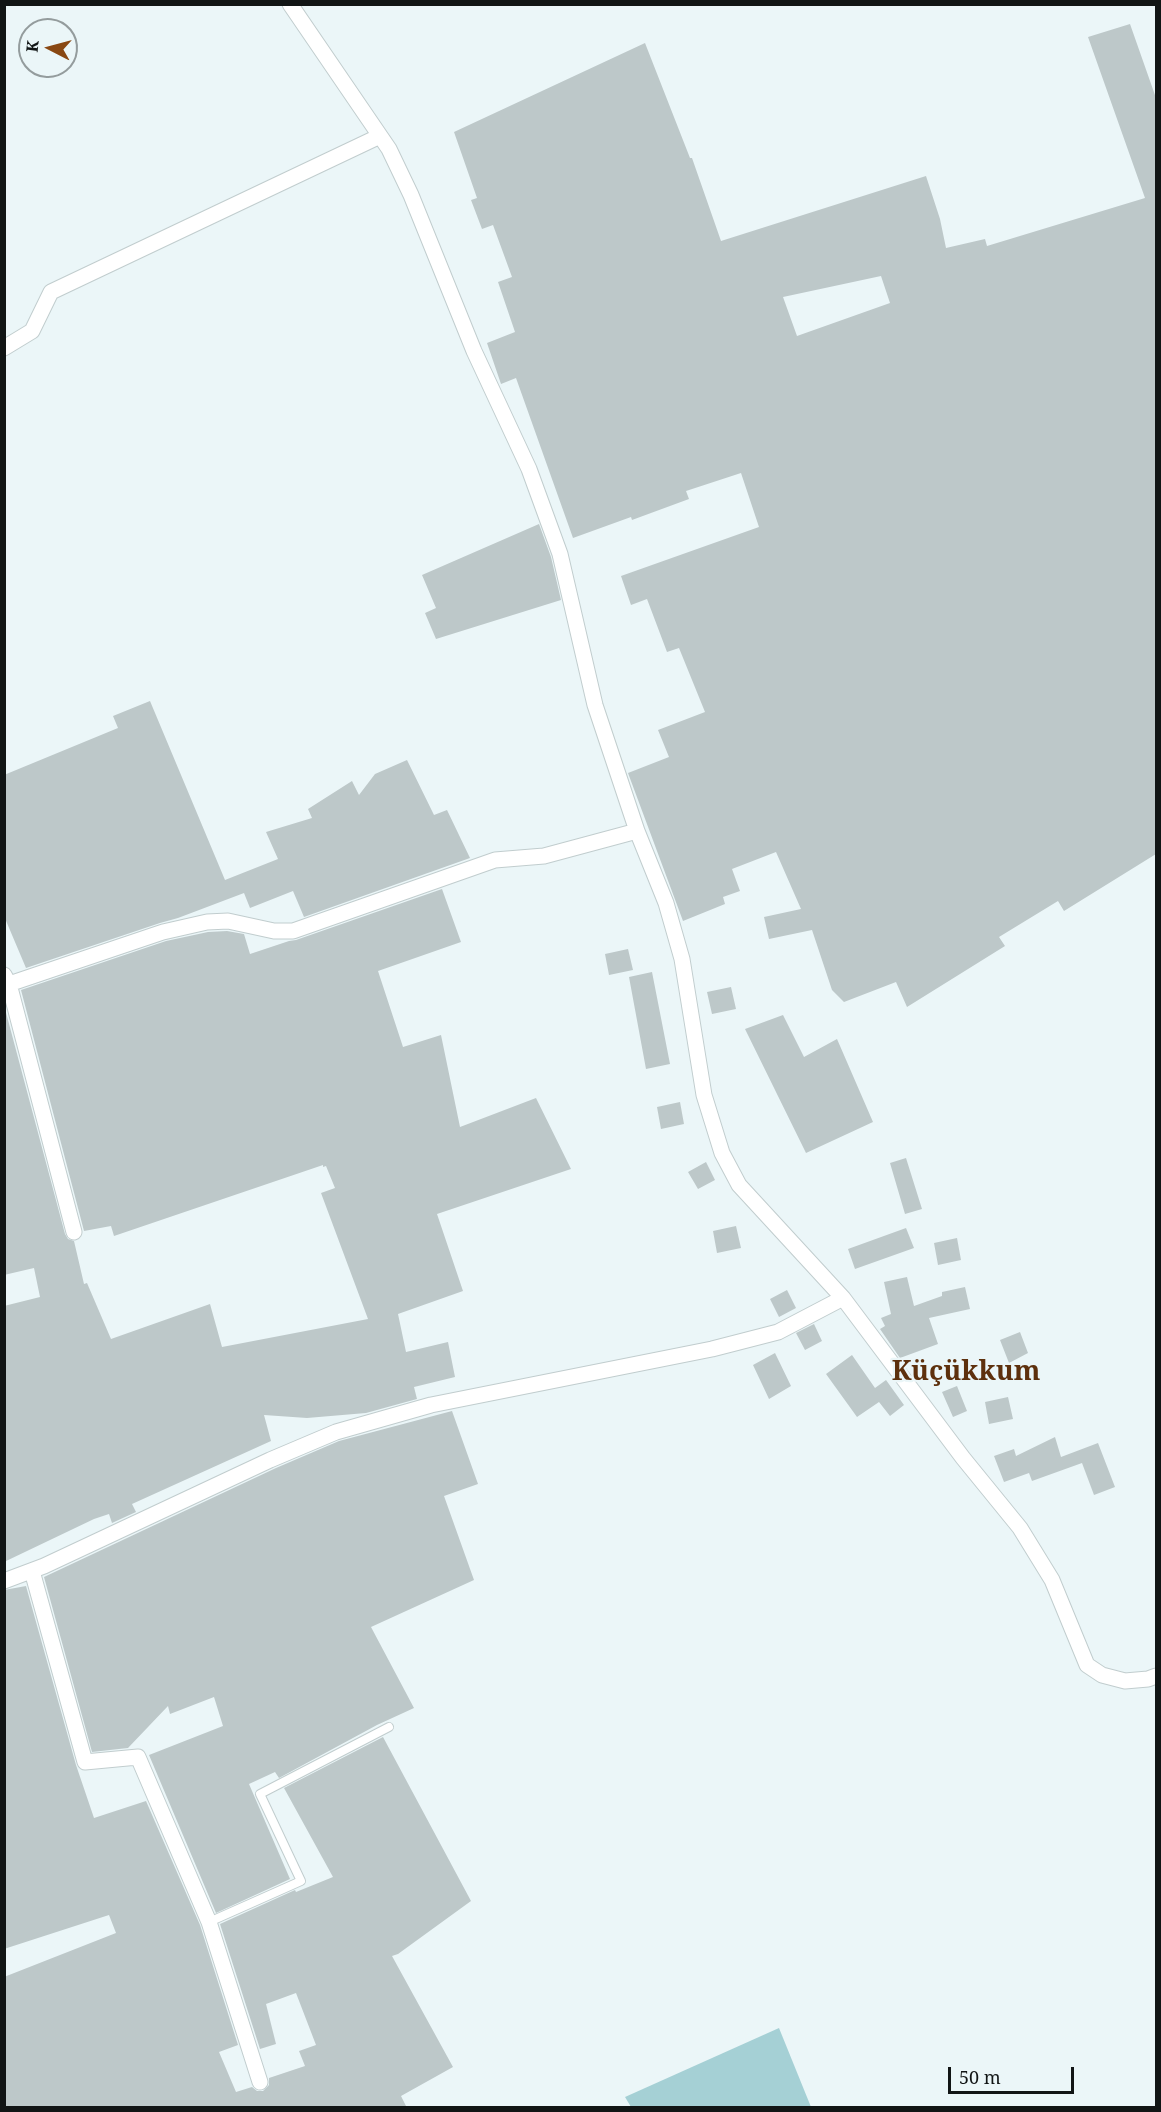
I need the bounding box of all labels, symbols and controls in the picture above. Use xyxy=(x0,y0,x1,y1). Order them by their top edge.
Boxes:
north arrow xyxy=(18,18,78,78)
text: K xyxy=(21,39,44,53)
district label: Küçükkum xyxy=(892,1356,1040,1388)
scale bar xyxy=(951,2055,1077,2093)
text: 50 m xyxy=(959,2065,1001,2089)

